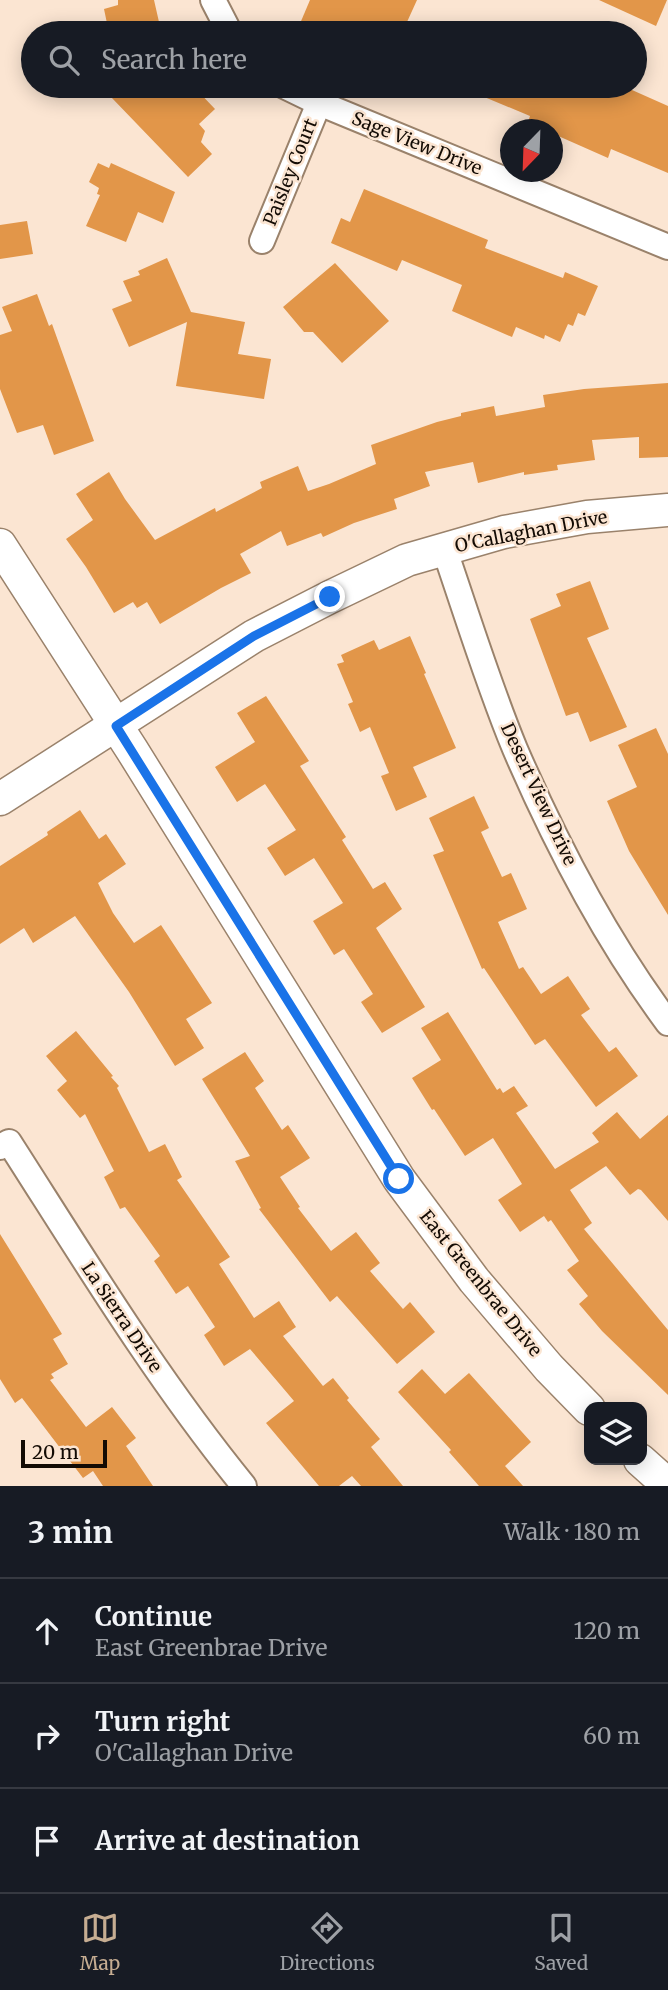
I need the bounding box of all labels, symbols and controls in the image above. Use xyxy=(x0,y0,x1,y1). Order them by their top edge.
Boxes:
search box xyxy=(21,21,647,98)
icon: search xyxy=(45,41,83,79)
text: Search here xyxy=(101,43,247,76)
street label: Sage View Drive xyxy=(349,106,485,180)
street label: Paisley Court xyxy=(258,115,322,229)
north arrow xyxy=(500,119,563,182)
street label: O'Callaghan Drive xyxy=(453,505,609,557)
route end xyxy=(314,581,345,612)
street label: Desert View Drive xyxy=(496,719,582,869)
route start xyxy=(383,1163,414,1194)
street label: East Greenbrae Drive xyxy=(415,1205,547,1361)
street label: La Sierra Drive xyxy=(77,1258,167,1376)
map controls xyxy=(584,1402,647,1465)
button: layers xyxy=(584,1402,647,1465)
scale bar xyxy=(21,1437,107,1469)
text: 20 m xyxy=(32,1440,79,1464)
text: 3 min xyxy=(28,1513,113,1551)
text: Walk · 180 m xyxy=(504,1517,640,1546)
text: Continue xyxy=(95,1600,212,1633)
icon: ahead xyxy=(28,1612,66,1650)
text: 120 m xyxy=(574,1616,640,1645)
text: East Greenbrae Drive xyxy=(95,1633,327,1662)
text: Turn right xyxy=(95,1705,230,1738)
icon: right xyxy=(28,1717,66,1755)
text: 60 m xyxy=(583,1721,640,1750)
text: O'Callaghan Drive xyxy=(95,1738,293,1767)
icon: arrive xyxy=(28,1822,66,1860)
text: Arrive at destination xyxy=(95,1824,360,1857)
tab: Map xyxy=(80,1909,120,1975)
tab: Directions xyxy=(280,1909,375,1975)
tab: Saved xyxy=(534,1909,588,1975)

